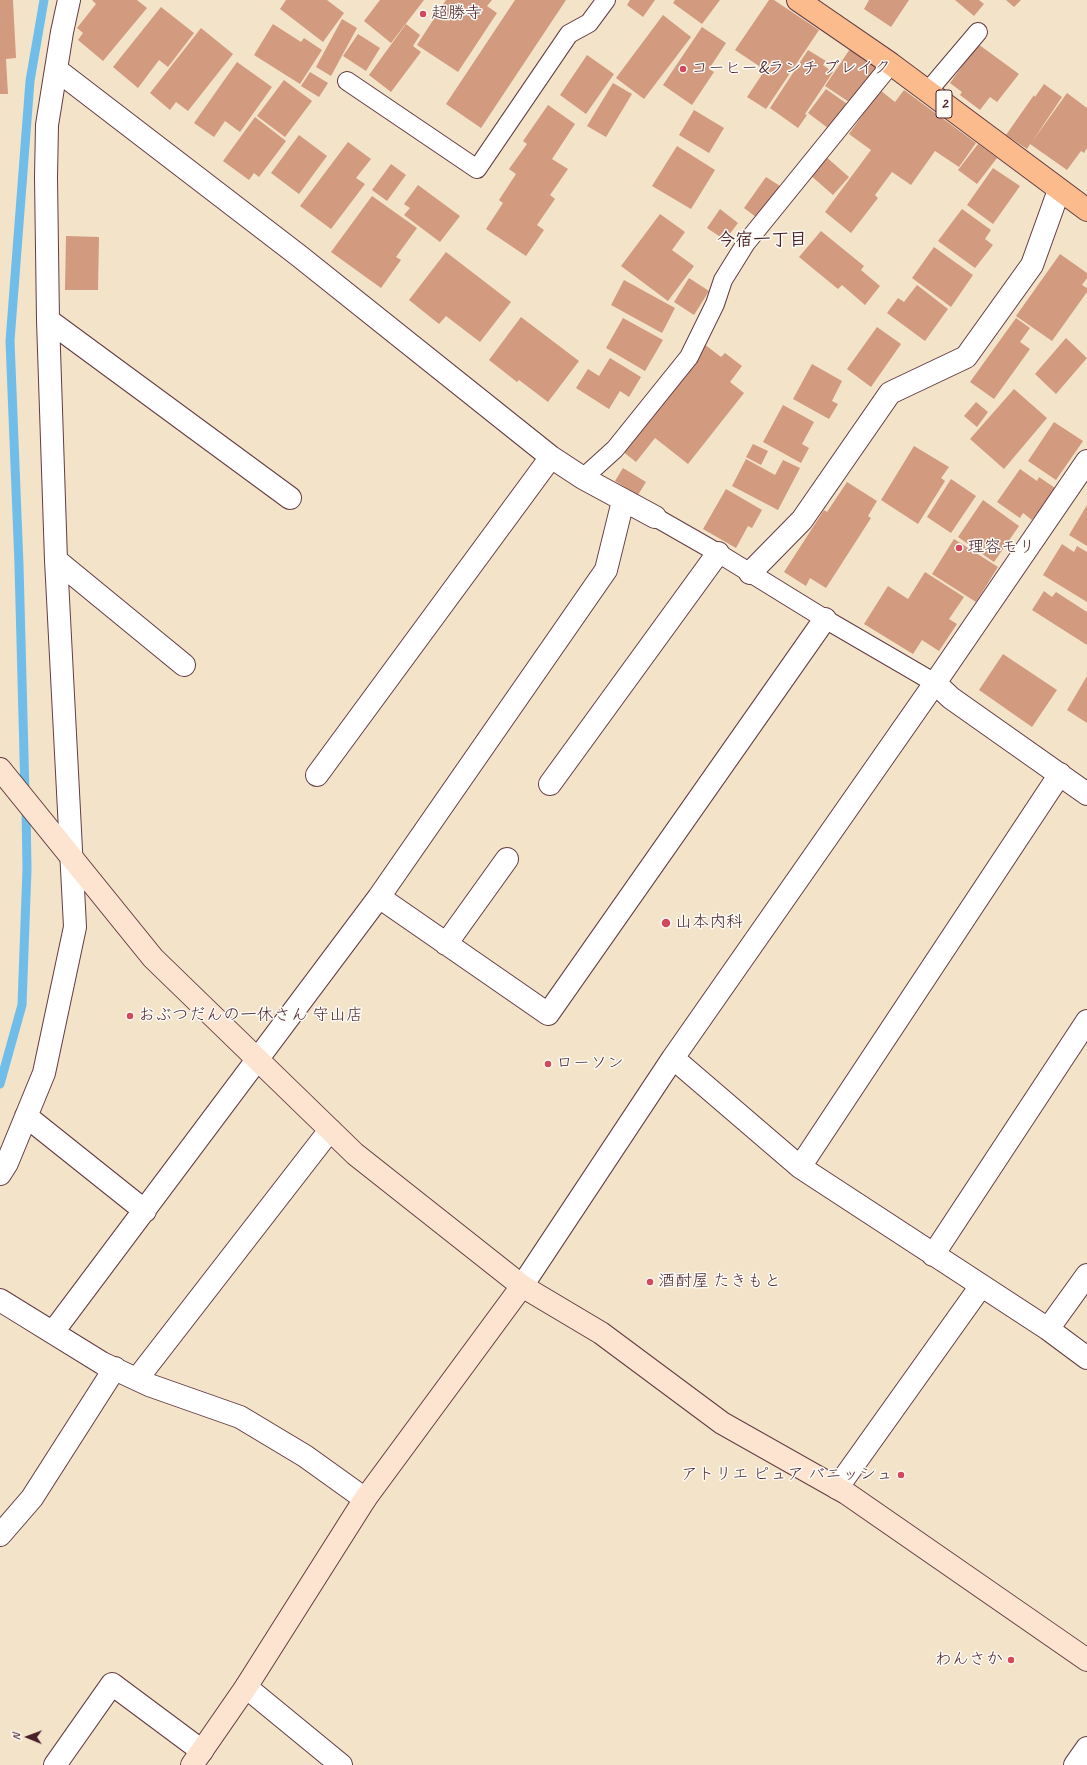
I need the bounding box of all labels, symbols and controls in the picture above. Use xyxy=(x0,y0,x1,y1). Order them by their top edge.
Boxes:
place label: 超勝寺 xyxy=(431,4,482,24)
marker: 超勝寺 xyxy=(418,9,428,19)
place label: コーヒー&ランチ ブレイク xyxy=(691,59,891,79)
marker: コーヒー&ランチ ブレイク xyxy=(678,64,688,74)
road number: 2 xyxy=(936,90,952,118)
district label: 今宿一丁目 xyxy=(717,229,807,251)
place label: 理容モリ xyxy=(967,538,1035,558)
marker: 理容モリ xyxy=(954,543,964,553)
place label: 山本内科 xyxy=(675,913,743,933)
marker: 山本内科 xyxy=(660,917,672,929)
place label: おぶつだんの一休さん 守山店 xyxy=(138,1006,363,1026)
marker: おぶつだんの一休さん 守山店 xyxy=(125,1011,135,1021)
place label: ローソン xyxy=(556,1054,624,1074)
marker: ローソン xyxy=(543,1059,553,1069)
place label: 酒酎屋 たきもと xyxy=(658,1272,781,1292)
marker: 酒酎屋 たきもと xyxy=(645,1277,655,1287)
place label: アトリエ ピュア バニッシュ xyxy=(681,1465,893,1485)
marker: アトリエ ピュア バニッシュ xyxy=(896,1470,906,1480)
place label: わんさか xyxy=(935,1650,1003,1670)
marker: わんさか xyxy=(1006,1655,1016,1665)
north arrow xyxy=(8,1717,48,1757)
text: N xyxy=(9,1733,23,1740)

